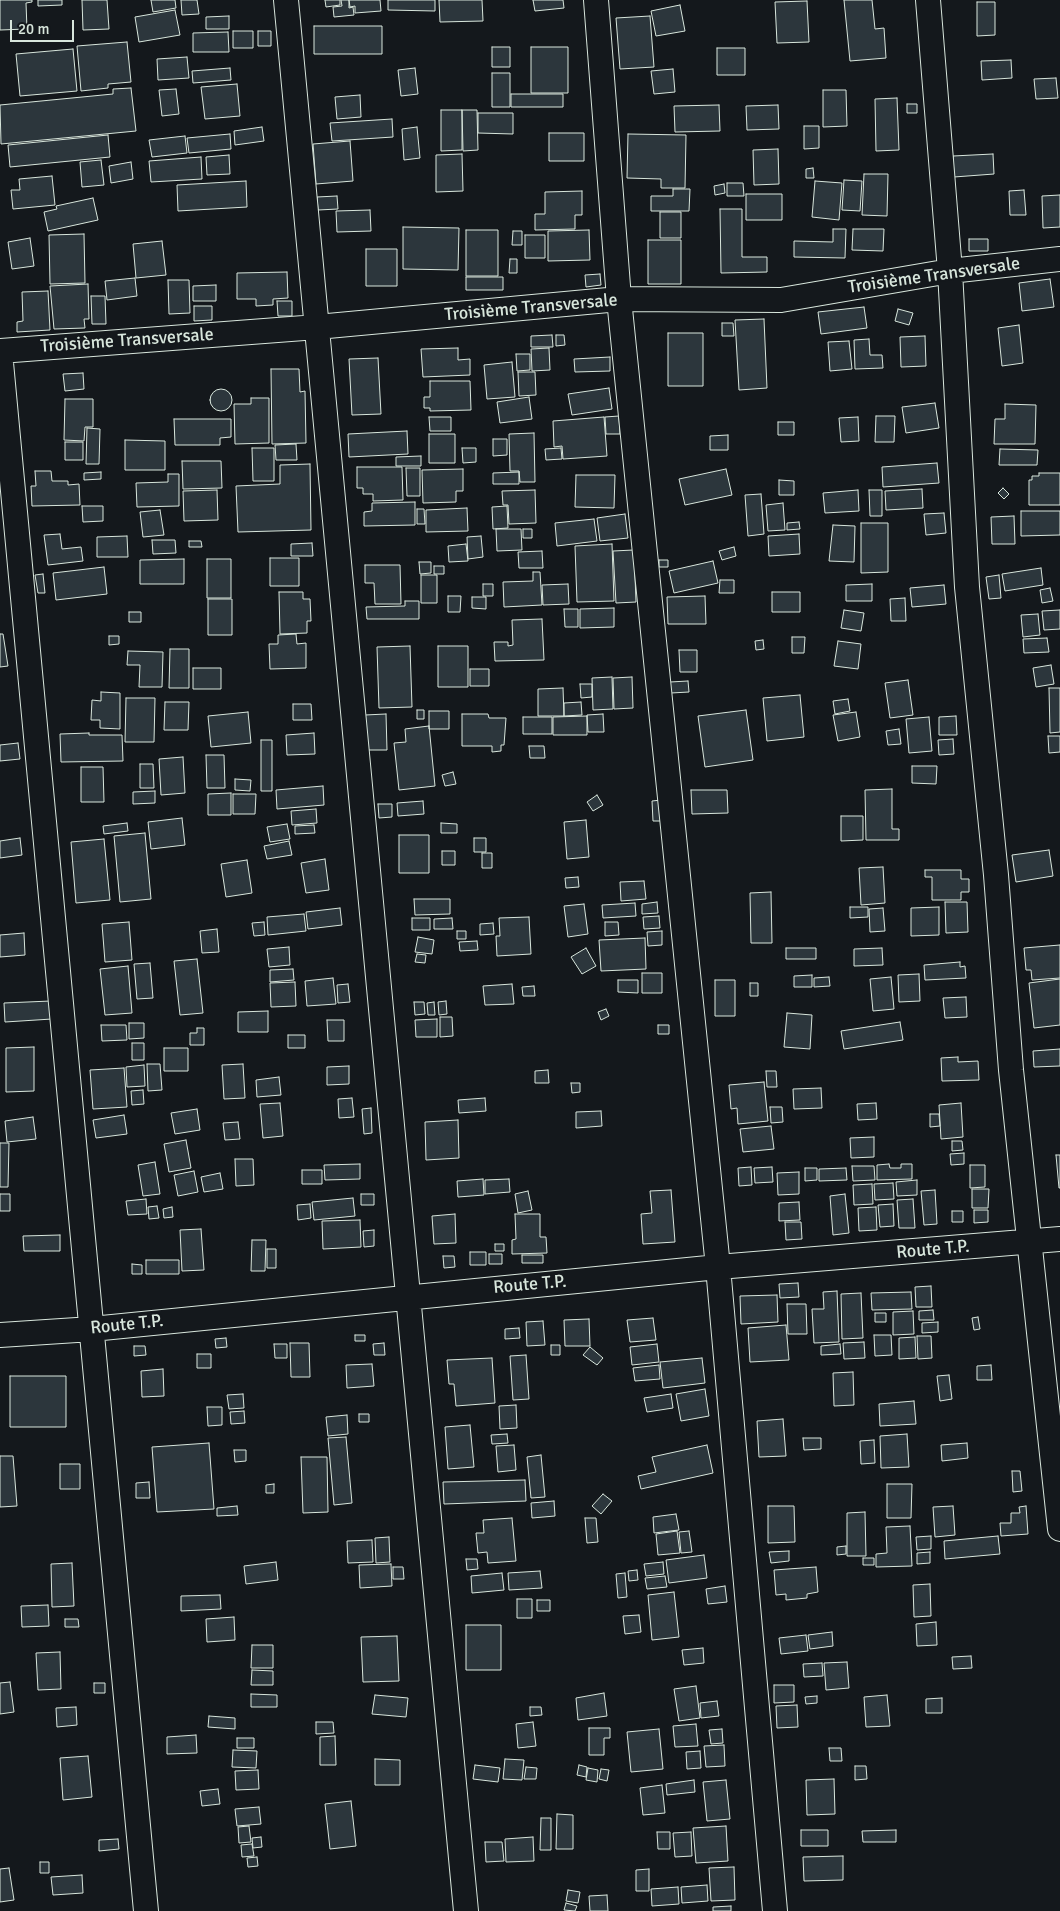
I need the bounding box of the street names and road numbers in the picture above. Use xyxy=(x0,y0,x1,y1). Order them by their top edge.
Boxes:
street label: Troisième Transversale xyxy=(847,253,1021,299)
street label: Troisième Transversale xyxy=(444,290,618,326)
street label: Troisième Transversale xyxy=(40,324,214,358)
street label: Route T.P. xyxy=(895,1236,971,1264)
street label: Route T.P. xyxy=(492,1271,568,1299)
street label: Route T.P. xyxy=(89,1310,165,1340)

